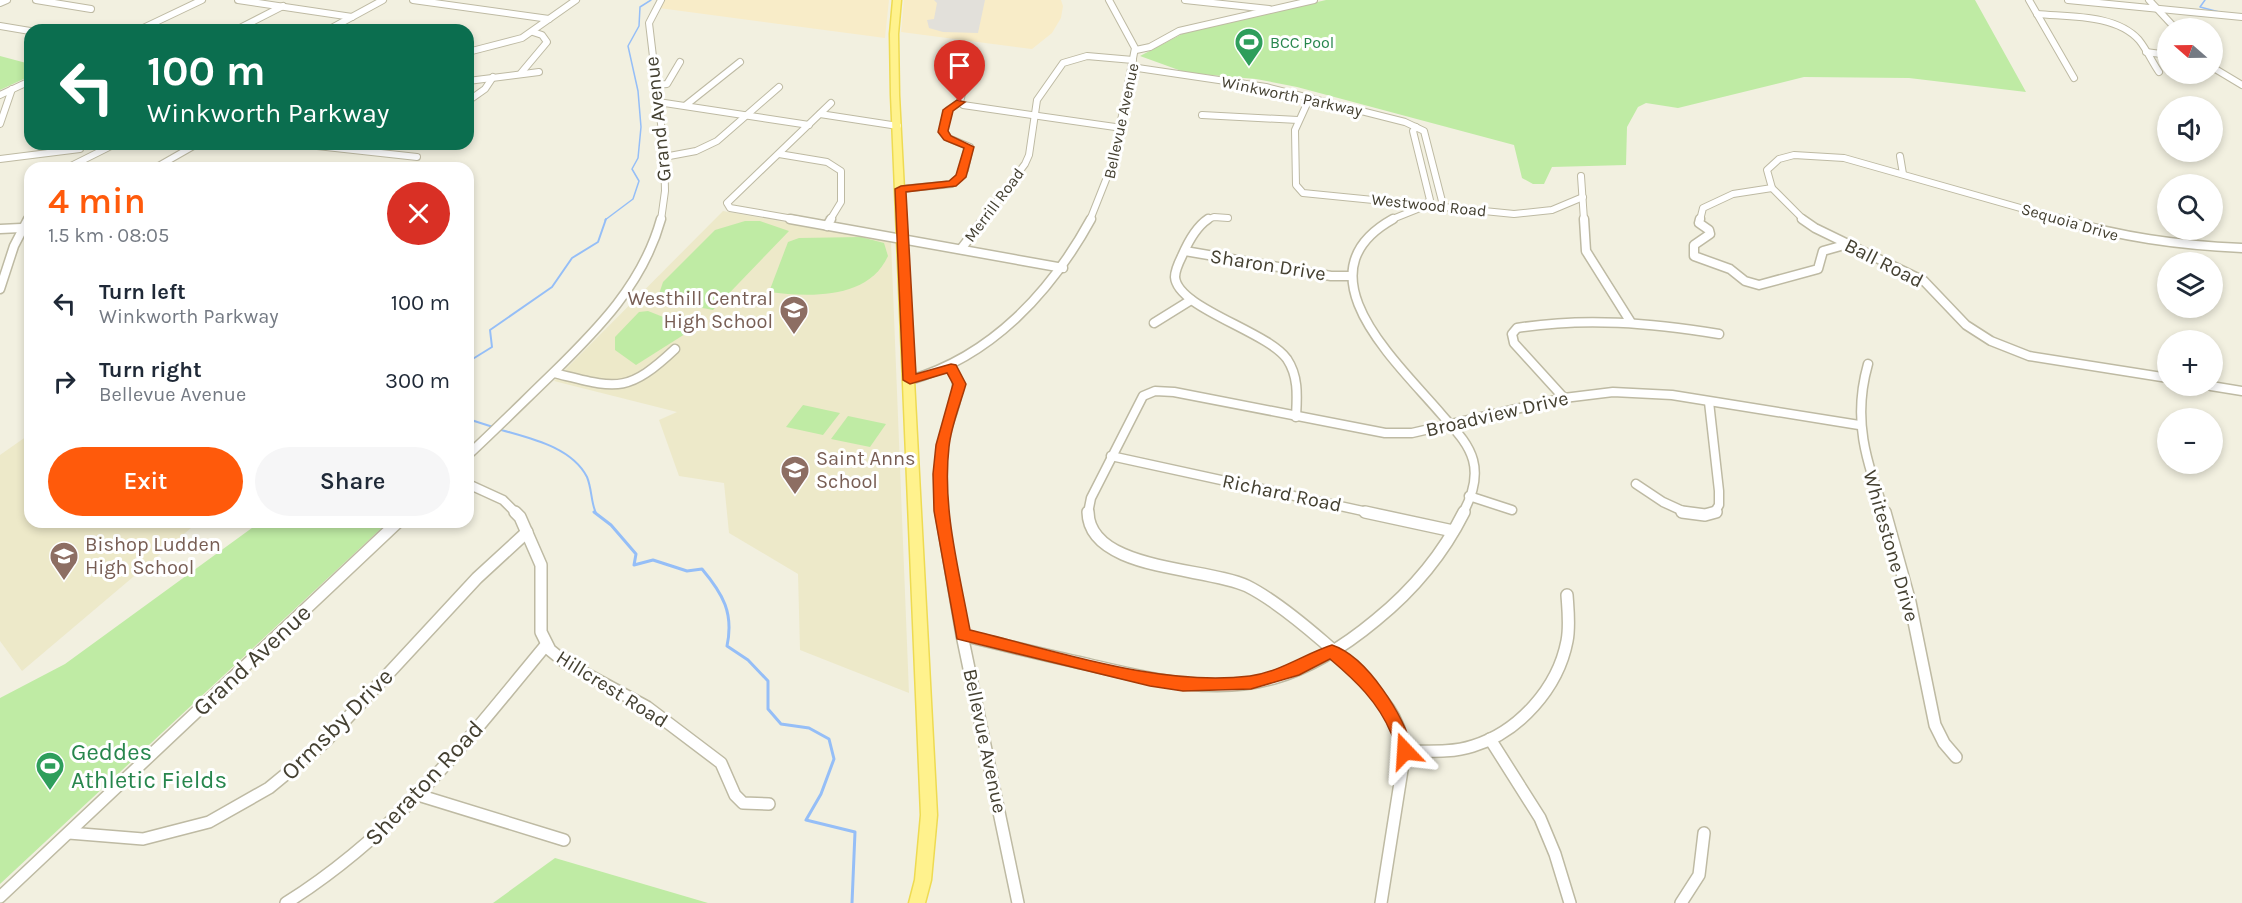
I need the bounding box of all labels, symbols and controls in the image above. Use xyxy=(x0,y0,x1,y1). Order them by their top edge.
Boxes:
north arrow xyxy=(2157,18,2223,84)
map controls xyxy=(2157,18,2223,474)
sports icon: BCC Pool xyxy=(1233,26,1265,68)
place label: BCC Pool xyxy=(1270,33,1334,52)
pin xyxy=(934,40,985,102)
text: 100 m xyxy=(147,46,266,96)
icon: left xyxy=(48,48,126,126)
icon: arrive xyxy=(943,49,976,82)
street label: Grand Avenue xyxy=(640,55,676,183)
street label: Bellevue Avenue xyxy=(1099,61,1143,181)
street label: Winkworth Parkway xyxy=(1220,72,1365,120)
button: sound xyxy=(2157,96,2223,162)
text: Winkworth Parkway xyxy=(147,97,389,129)
street label: Merrill Road xyxy=(960,164,1028,246)
button: search xyxy=(2157,174,2223,240)
text: 4 min xyxy=(48,180,146,222)
button: close xyxy=(387,182,450,245)
street label: Westwood Road xyxy=(1371,190,1487,220)
street label: Sequoia Drive xyxy=(2019,199,2121,245)
text: 1.5 km · 08:05 xyxy=(48,224,169,247)
street label: Ball Road xyxy=(1841,233,1927,293)
street label: Sharon Drive xyxy=(1208,244,1328,286)
button: layers xyxy=(2157,252,2223,318)
text: Turn left xyxy=(99,279,186,305)
icon: left xyxy=(48,287,81,320)
place label: Westhill Central High School xyxy=(628,287,773,333)
text: 100 m xyxy=(391,290,450,316)
school or university icon: Westhill Central High School xyxy=(778,294,810,336)
text: Winkworth Parkway xyxy=(99,305,279,328)
button: + xyxy=(2157,330,2223,396)
text: Turn right xyxy=(99,357,202,383)
icon: right xyxy=(48,365,81,398)
text: 300 m xyxy=(385,368,450,394)
text: Bellevue Avenue xyxy=(99,383,246,406)
street label: Broadview Drive xyxy=(1423,386,1571,442)
button: − xyxy=(2157,408,2223,474)
button: Exit xyxy=(48,447,243,516)
button: Share xyxy=(255,447,450,516)
place label: Saint Anns School xyxy=(816,447,916,493)
school or university icon: Saint Anns School xyxy=(779,454,811,496)
street label: Whitestone Drive xyxy=(1858,468,1924,624)
street label: Richard Road xyxy=(1220,469,1344,517)
place label: Bishop Ludden High School xyxy=(85,533,221,579)
school or university icon: Bishop Ludden High School xyxy=(48,540,80,582)
street label: Grand Avenue xyxy=(187,598,317,722)
street label: Hillcrest Road xyxy=(552,646,672,732)
street label: Ormsby Drive xyxy=(275,662,399,786)
street label: Bellevue Avenue xyxy=(958,667,1012,815)
street label: Sheraton Road xyxy=(359,715,489,851)
position arrow xyxy=(1373,719,1437,783)
place label: Geddes Athletic Fields xyxy=(71,738,227,794)
sports icon: Geddes Athletic Fields xyxy=(34,750,66,792)

